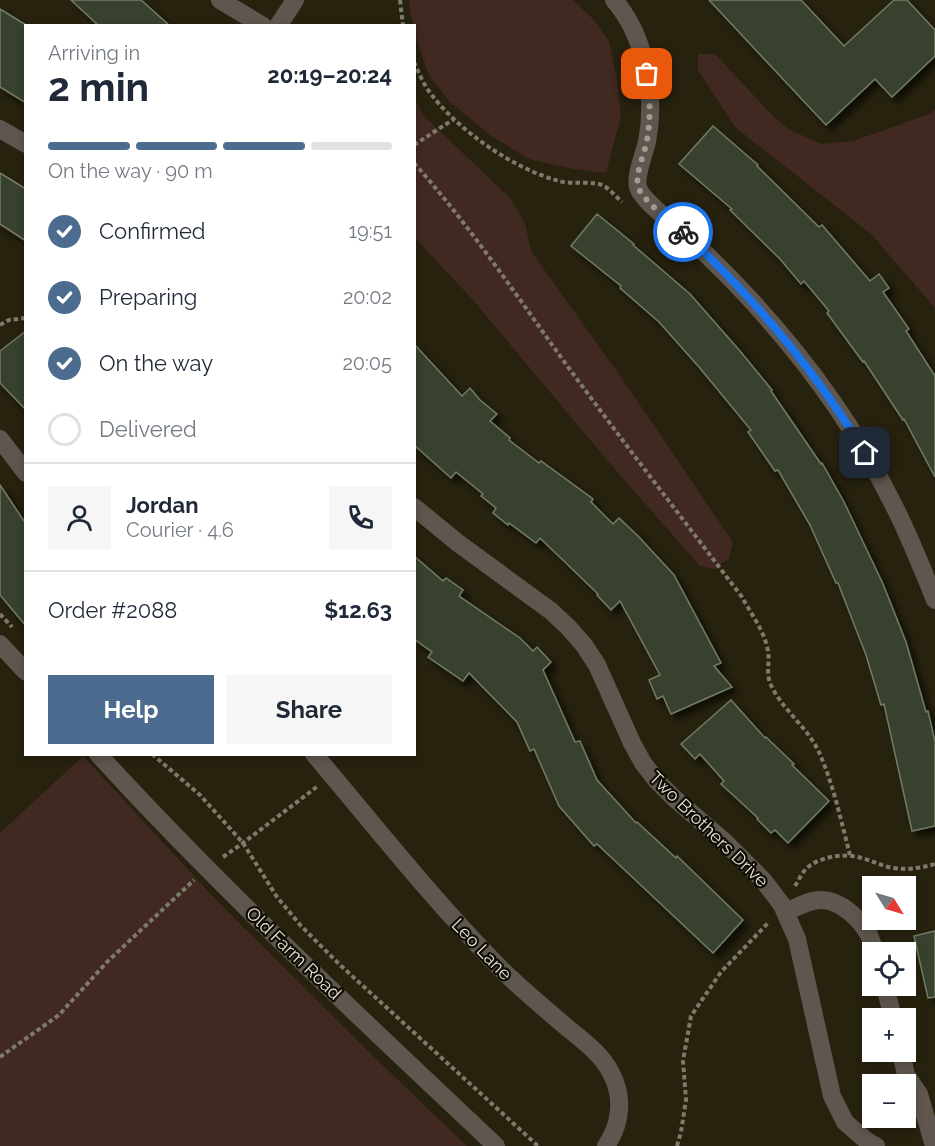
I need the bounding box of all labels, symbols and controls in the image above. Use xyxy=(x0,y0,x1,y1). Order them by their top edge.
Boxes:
text: Arriving in xyxy=(48,41,140,65)
pin xyxy=(621,48,672,99)
icon: bag xyxy=(630,57,663,90)
text: 20:19–20:24 xyxy=(267,62,392,88)
text: 2 min xyxy=(48,64,149,110)
text: On the way · 90 m xyxy=(48,159,213,183)
courier xyxy=(653,202,713,262)
icon: check xyxy=(48,215,81,248)
icon: bike xyxy=(667,216,700,249)
text: Confirmed xyxy=(99,218,206,244)
text: 19:51 xyxy=(349,219,392,243)
icon: check xyxy=(48,281,81,314)
text: Preparing xyxy=(99,284,197,310)
text: 20:02 xyxy=(343,285,392,309)
icon: check xyxy=(48,347,81,380)
text: On the way xyxy=(99,350,213,376)
text: 20:05 xyxy=(342,351,392,375)
text: Delivered xyxy=(99,416,197,442)
pin xyxy=(839,427,890,478)
icon: home xyxy=(848,436,881,469)
button: person xyxy=(48,486,111,549)
button: phone xyxy=(329,486,392,549)
text: Jordan xyxy=(126,492,198,518)
text: Courier · 4.6 xyxy=(126,518,234,542)
text: Order #2088 xyxy=(48,597,177,623)
text: $12.63 xyxy=(324,597,392,623)
button: Help xyxy=(48,675,214,744)
button: Share xyxy=(226,675,392,744)
street label: Two Brothers Drive xyxy=(645,767,773,892)
north arrow xyxy=(862,876,916,930)
map controls xyxy=(862,876,916,1128)
street label: Old Farm Road xyxy=(242,902,346,1004)
street label: Leo Lane xyxy=(448,914,517,984)
button: locate xyxy=(862,942,916,996)
button: + xyxy=(862,1008,916,1062)
button: − xyxy=(862,1074,916,1128)

